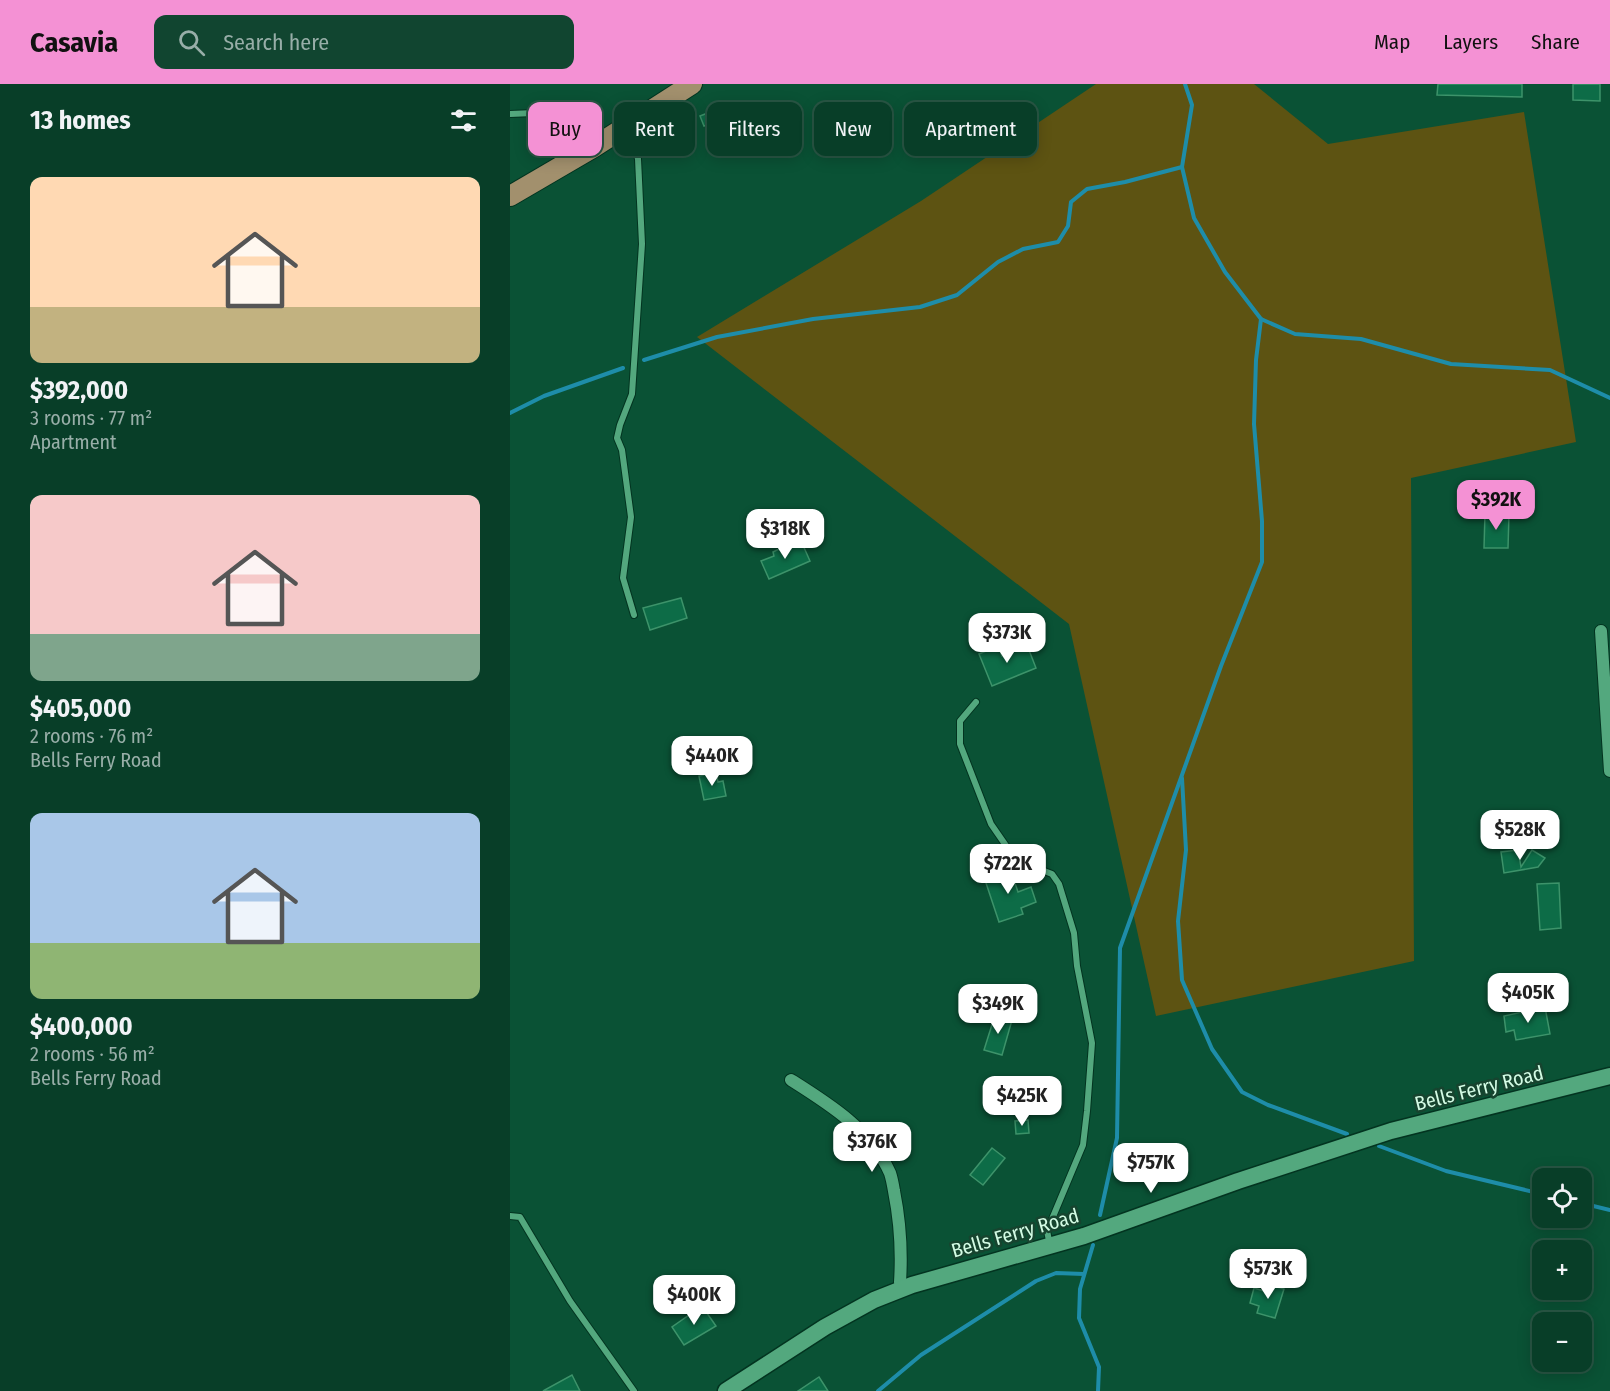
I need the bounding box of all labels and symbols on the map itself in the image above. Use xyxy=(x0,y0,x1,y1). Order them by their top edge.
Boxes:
pin: $392K xyxy=(1454,480,1538,531)
pin: $318K xyxy=(743,509,827,560)
pin: $373K xyxy=(965,613,1049,664)
pin: $440K xyxy=(670,736,754,787)
pin: $528K xyxy=(1478,810,1562,861)
pin: $722K xyxy=(966,844,1050,895)
pin: $405K xyxy=(1486,973,1570,1024)
pin: $349K xyxy=(956,984,1040,1035)
street label: Bells Ferry Road xyxy=(1412,1060,1546,1116)
pin: $425K xyxy=(980,1076,1064,1127)
pin: $376K xyxy=(830,1122,914,1173)
pin: $757K xyxy=(1109,1143,1193,1194)
street label: Bells Ferry Road xyxy=(948,1203,1082,1263)
pin: $573K xyxy=(1226,1249,1310,1300)
pin: $400K xyxy=(652,1275,736,1326)

